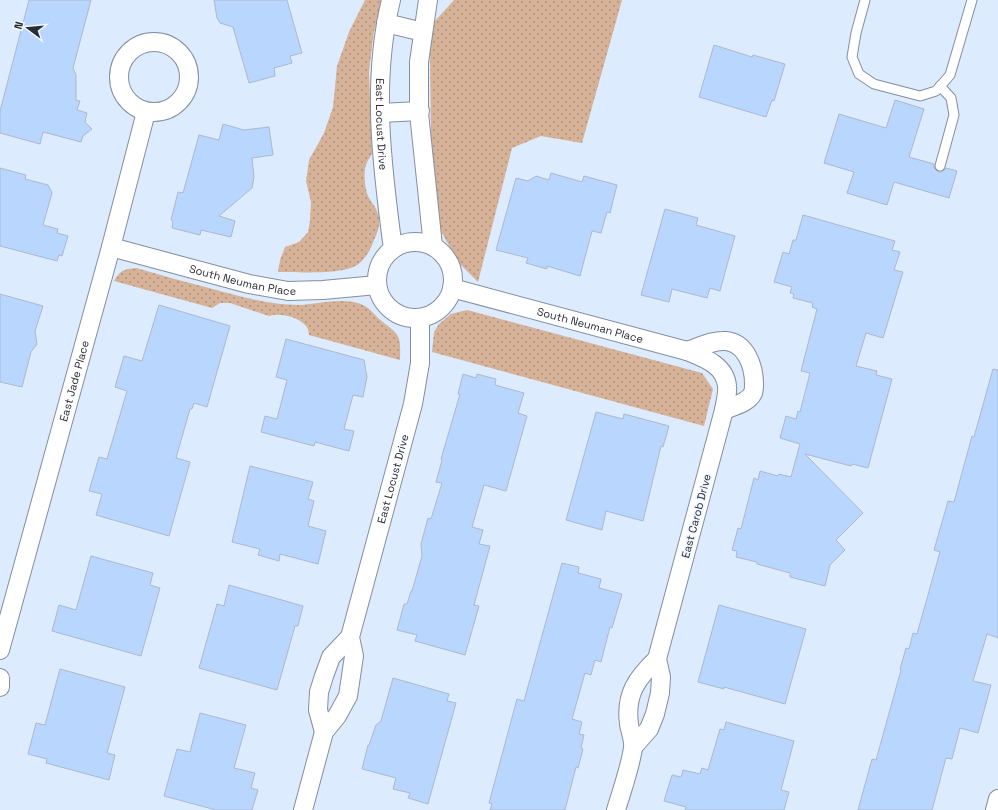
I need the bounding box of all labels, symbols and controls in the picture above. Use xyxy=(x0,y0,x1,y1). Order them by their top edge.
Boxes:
north arrow xyxy=(8,8,48,48)
text: N xyxy=(11,20,26,31)
street label: East Locust Drive xyxy=(373,78,390,171)
street label: South Neuman Place xyxy=(188,261,296,298)
street label: South Neuman Place xyxy=(535,304,645,346)
street label: East Jade Place xyxy=(56,339,92,423)
street label: East Locust Drive xyxy=(374,432,412,525)
street label: East Carob Drive xyxy=(678,472,714,560)

